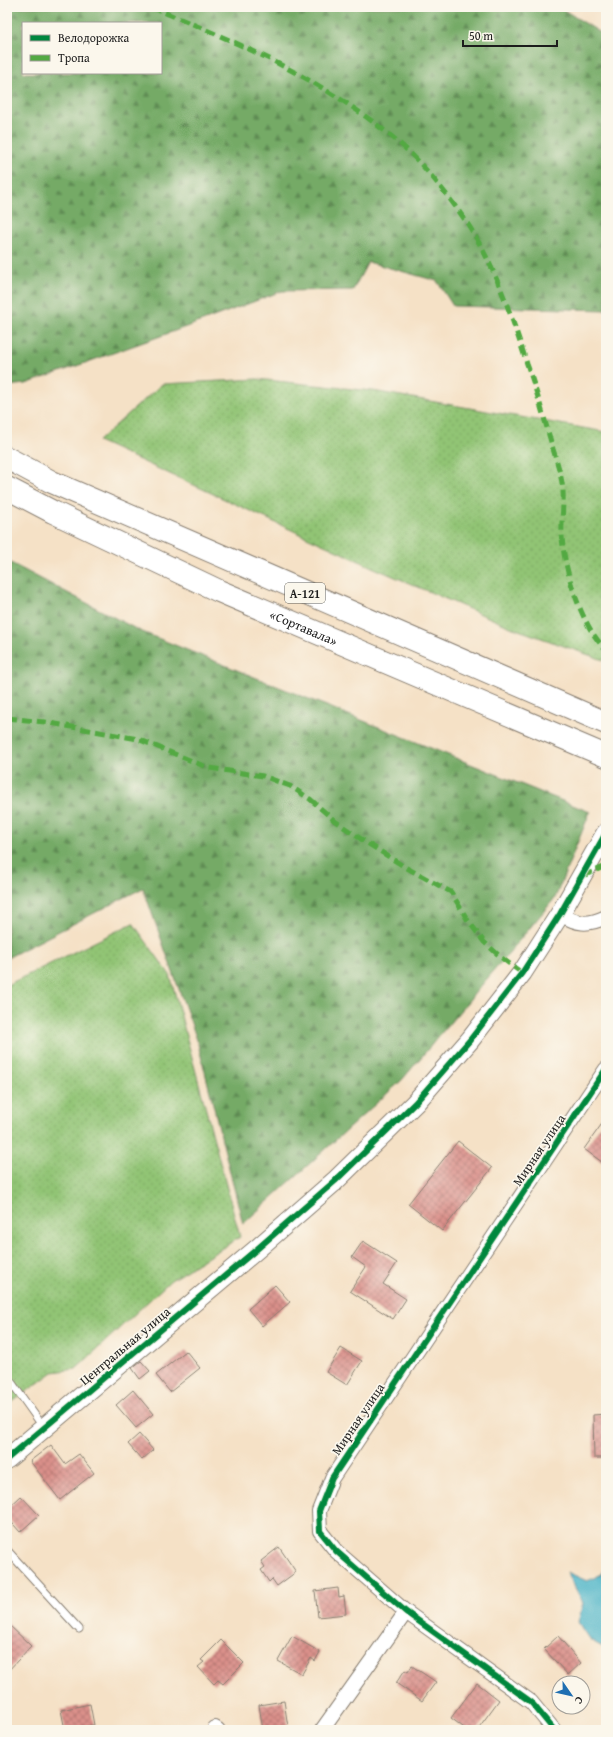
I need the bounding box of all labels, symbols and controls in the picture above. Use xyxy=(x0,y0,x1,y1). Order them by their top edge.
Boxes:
legend xyxy=(22,22,162,74)
scale bar xyxy=(463,22,557,48)
text: 50 m xyxy=(469,27,493,44)
text: Велодорожка xyxy=(58,29,129,46)
text: Тропа xyxy=(58,49,90,66)
road number: А-121 xyxy=(285,583,325,603)
street label: «Сортавала» xyxy=(267,604,341,650)
street label: Мирная улица xyxy=(508,1110,571,1190)
street label: Центральная улица xyxy=(76,1302,175,1390)
street label: Мирная улица xyxy=(327,1379,390,1459)
north arrow xyxy=(551,1675,591,1715)
text: С xyxy=(571,1694,588,1708)

